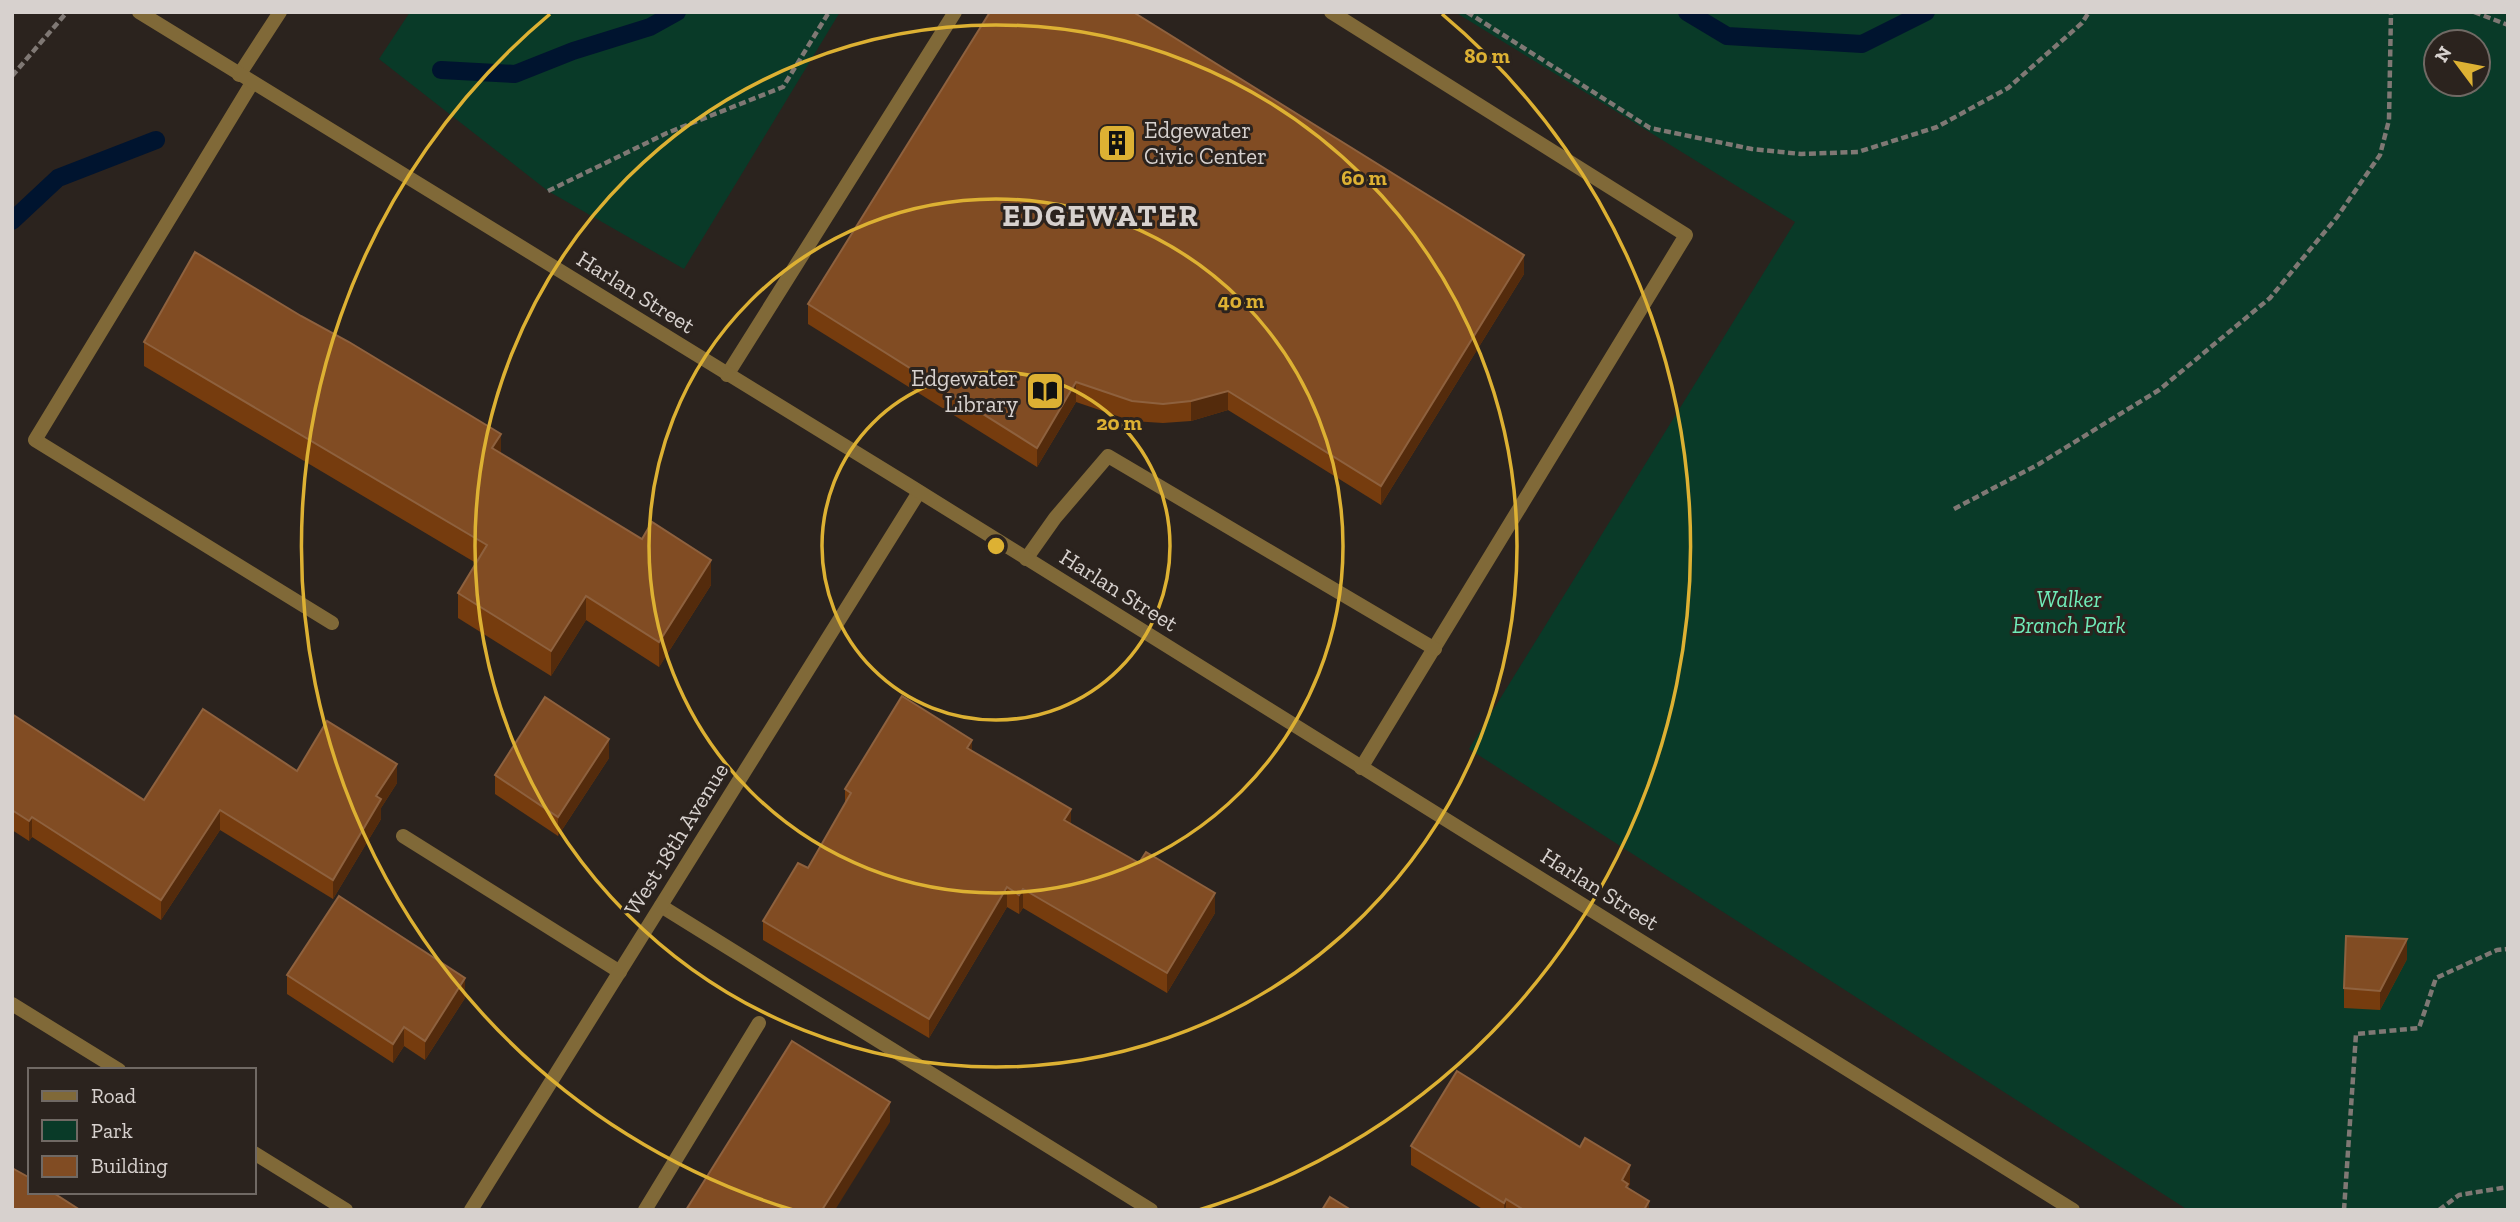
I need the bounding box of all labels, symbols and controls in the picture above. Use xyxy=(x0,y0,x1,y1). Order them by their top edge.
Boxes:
north arrow xyxy=(2422,28,2492,98)
text: N xyxy=(2429,42,2457,66)
text: 80 m xyxy=(1464,43,1510,68)
place label: Edgewater Civic Center xyxy=(1144,116,1267,170)
building icon: Edgewater Civic Center xyxy=(1096,122,1138,164)
text: 60 m xyxy=(1341,165,1387,190)
district label: EDGEWATER xyxy=(1002,198,1200,234)
street label: Harlan Street xyxy=(572,245,701,340)
text: 40 m xyxy=(1218,288,1265,313)
place label: Edgewater Library xyxy=(911,364,1018,418)
library icon: Edgewater Library xyxy=(1024,370,1066,412)
text: 20 m xyxy=(1096,410,1142,435)
centre of rings xyxy=(984,534,1008,558)
street label: Harlan Street xyxy=(1055,543,1184,638)
park label: Walker Branch Park xyxy=(2012,585,2126,639)
street label: West 18th Avenue xyxy=(618,757,734,921)
street label: Harlan Street xyxy=(1536,842,1665,937)
legend xyxy=(28,1068,256,1194)
text: Road xyxy=(91,1083,137,1108)
text: Park xyxy=(91,1118,133,1143)
text: Building xyxy=(91,1153,168,1178)

